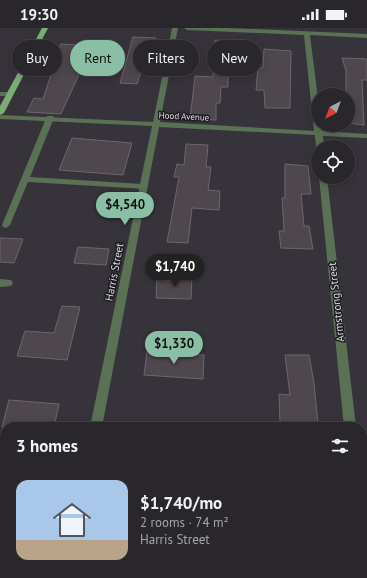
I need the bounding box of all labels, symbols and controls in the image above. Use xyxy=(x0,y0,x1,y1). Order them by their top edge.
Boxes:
text: 19:30 xyxy=(20,5,58,24)
chip: Buy xyxy=(12,40,62,76)
chip: Rent xyxy=(70,40,125,76)
chip: Filters xyxy=(133,40,199,76)
chip: New xyxy=(207,40,262,76)
north arrow xyxy=(311,88,355,132)
map controls xyxy=(311,88,355,184)
street label: Hood Avenue xyxy=(158,109,210,123)
button: locate xyxy=(311,140,355,184)
pin: $4,540 xyxy=(92,192,158,226)
text: $4,540 xyxy=(105,196,145,213)
street label: Harris Street xyxy=(102,241,127,302)
pin: $1,740 xyxy=(142,254,208,288)
text: $1,740 xyxy=(155,258,195,275)
street label: Armstrong Street xyxy=(325,261,347,343)
pin: $1,330 xyxy=(141,331,207,365)
text: $1,330 xyxy=(154,335,194,352)
text: 3 homes xyxy=(16,435,78,457)
icon: filters xyxy=(329,435,351,457)
text: $1,740/mo xyxy=(140,492,222,514)
icon: home xyxy=(48,496,96,544)
text: 2 rooms · 74 m² xyxy=(140,514,229,531)
text: Harris Street xyxy=(140,531,210,548)

